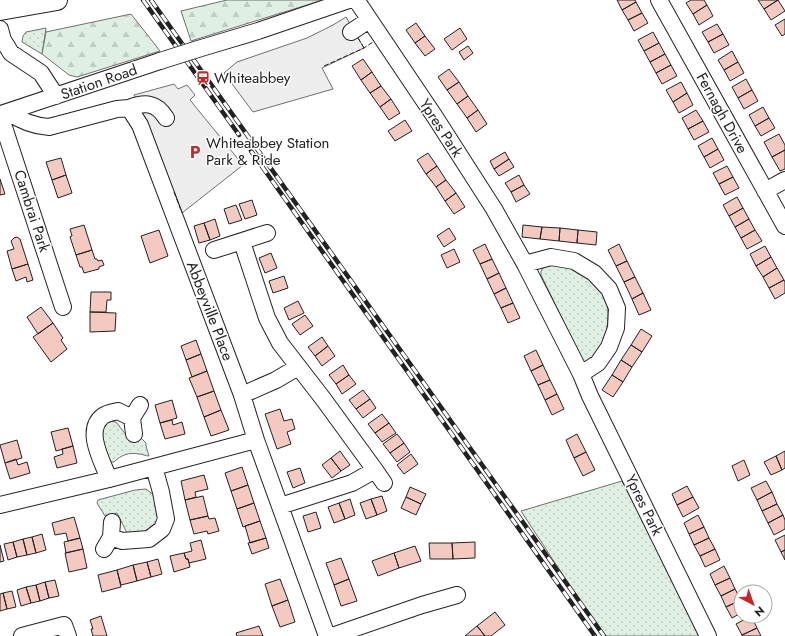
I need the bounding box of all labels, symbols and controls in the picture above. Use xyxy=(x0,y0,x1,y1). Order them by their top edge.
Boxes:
street label: Station Road xyxy=(58,59,140,105)
place label: Whiteabbey xyxy=(214,67,291,89)
street label: Fernagh Drive xyxy=(691,69,753,158)
station icon: Whiteabbey xyxy=(195,70,211,86)
street label: Ypres Park xyxy=(414,94,468,162)
place label: Whiteabbey Station Park & Ride xyxy=(206,132,329,171)
parking icon: Whiteabbey Station Park & Ride xyxy=(187,144,203,160)
street label: Cambrai Park xyxy=(8,167,56,255)
street label: Abbeyville Place xyxy=(181,258,239,364)
street label: Ypres Park xyxy=(620,471,668,540)
north arrow xyxy=(733,584,773,624)
text: N xyxy=(751,603,768,620)

